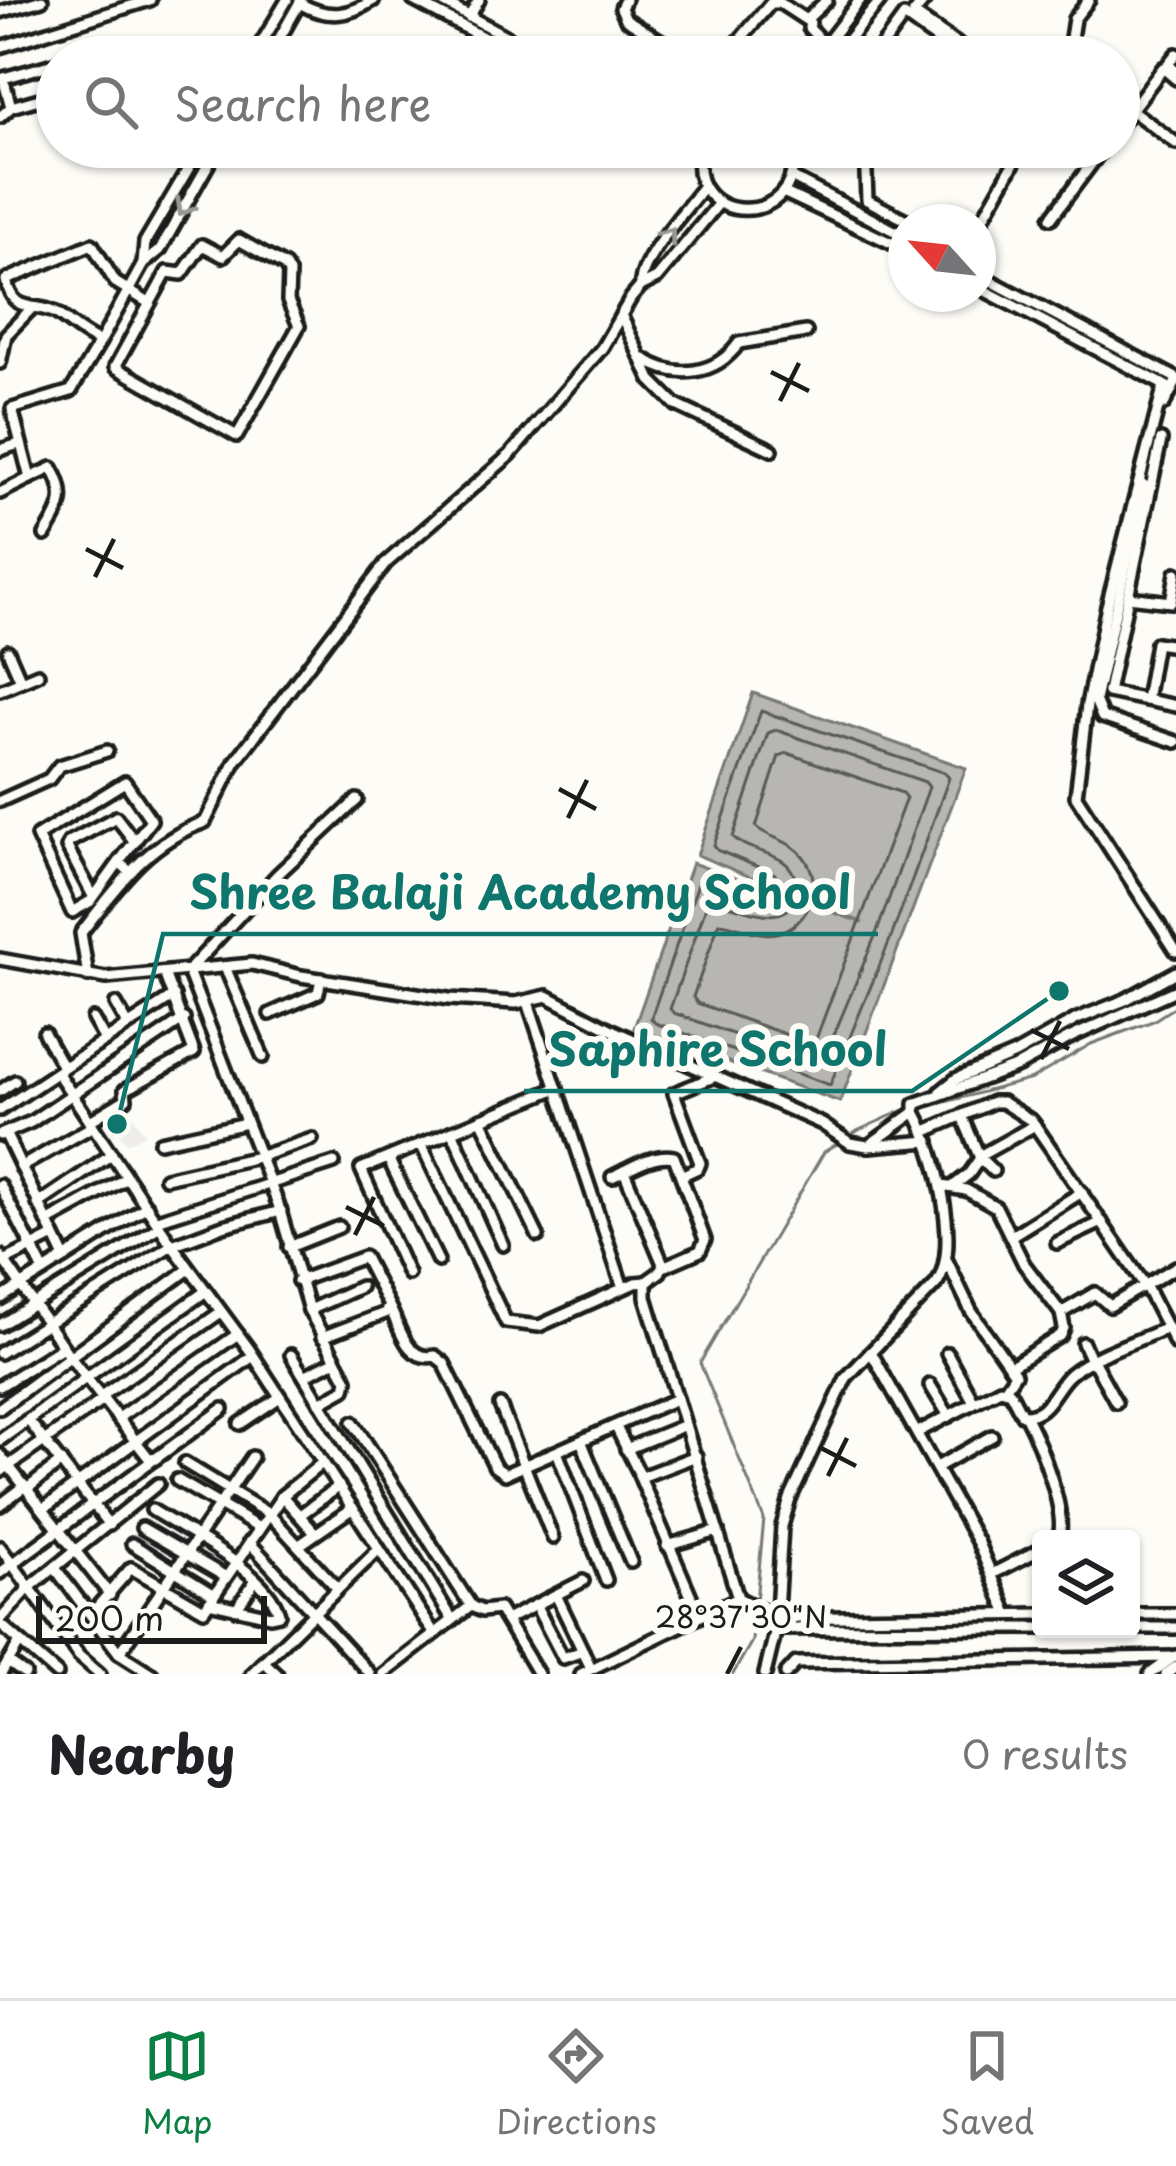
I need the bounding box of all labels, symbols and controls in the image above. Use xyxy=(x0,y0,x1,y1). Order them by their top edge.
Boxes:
search box xyxy=(36,36,1140,168)
text: Search here xyxy=(174,68,431,136)
icon: search xyxy=(78,69,144,135)
one-way arrow xyxy=(175,196,198,217)
north arrow xyxy=(888,204,996,312)
one-way arrow xyxy=(653,227,675,248)
callout: Shree Balaji Academy School xyxy=(163,853,878,934)
text: Shree Balaji Academy School xyxy=(189,856,851,924)
callout: Saphire School xyxy=(524,1010,912,1091)
text: Saphire School xyxy=(549,1013,887,1081)
map controls xyxy=(1032,1530,1140,1638)
button: layers xyxy=(1032,1530,1140,1638)
scale bar xyxy=(36,1590,267,1643)
text: 200 m xyxy=(54,1592,164,1642)
text: 28°37'30"N xyxy=(655,1593,827,1638)
text: Nearby xyxy=(48,1714,235,1791)
text: 0 results xyxy=(962,1723,1128,1782)
tab: Map xyxy=(142,2023,212,2145)
tab: Directions xyxy=(496,2023,657,2145)
tab: Saved xyxy=(940,2023,1034,2145)

